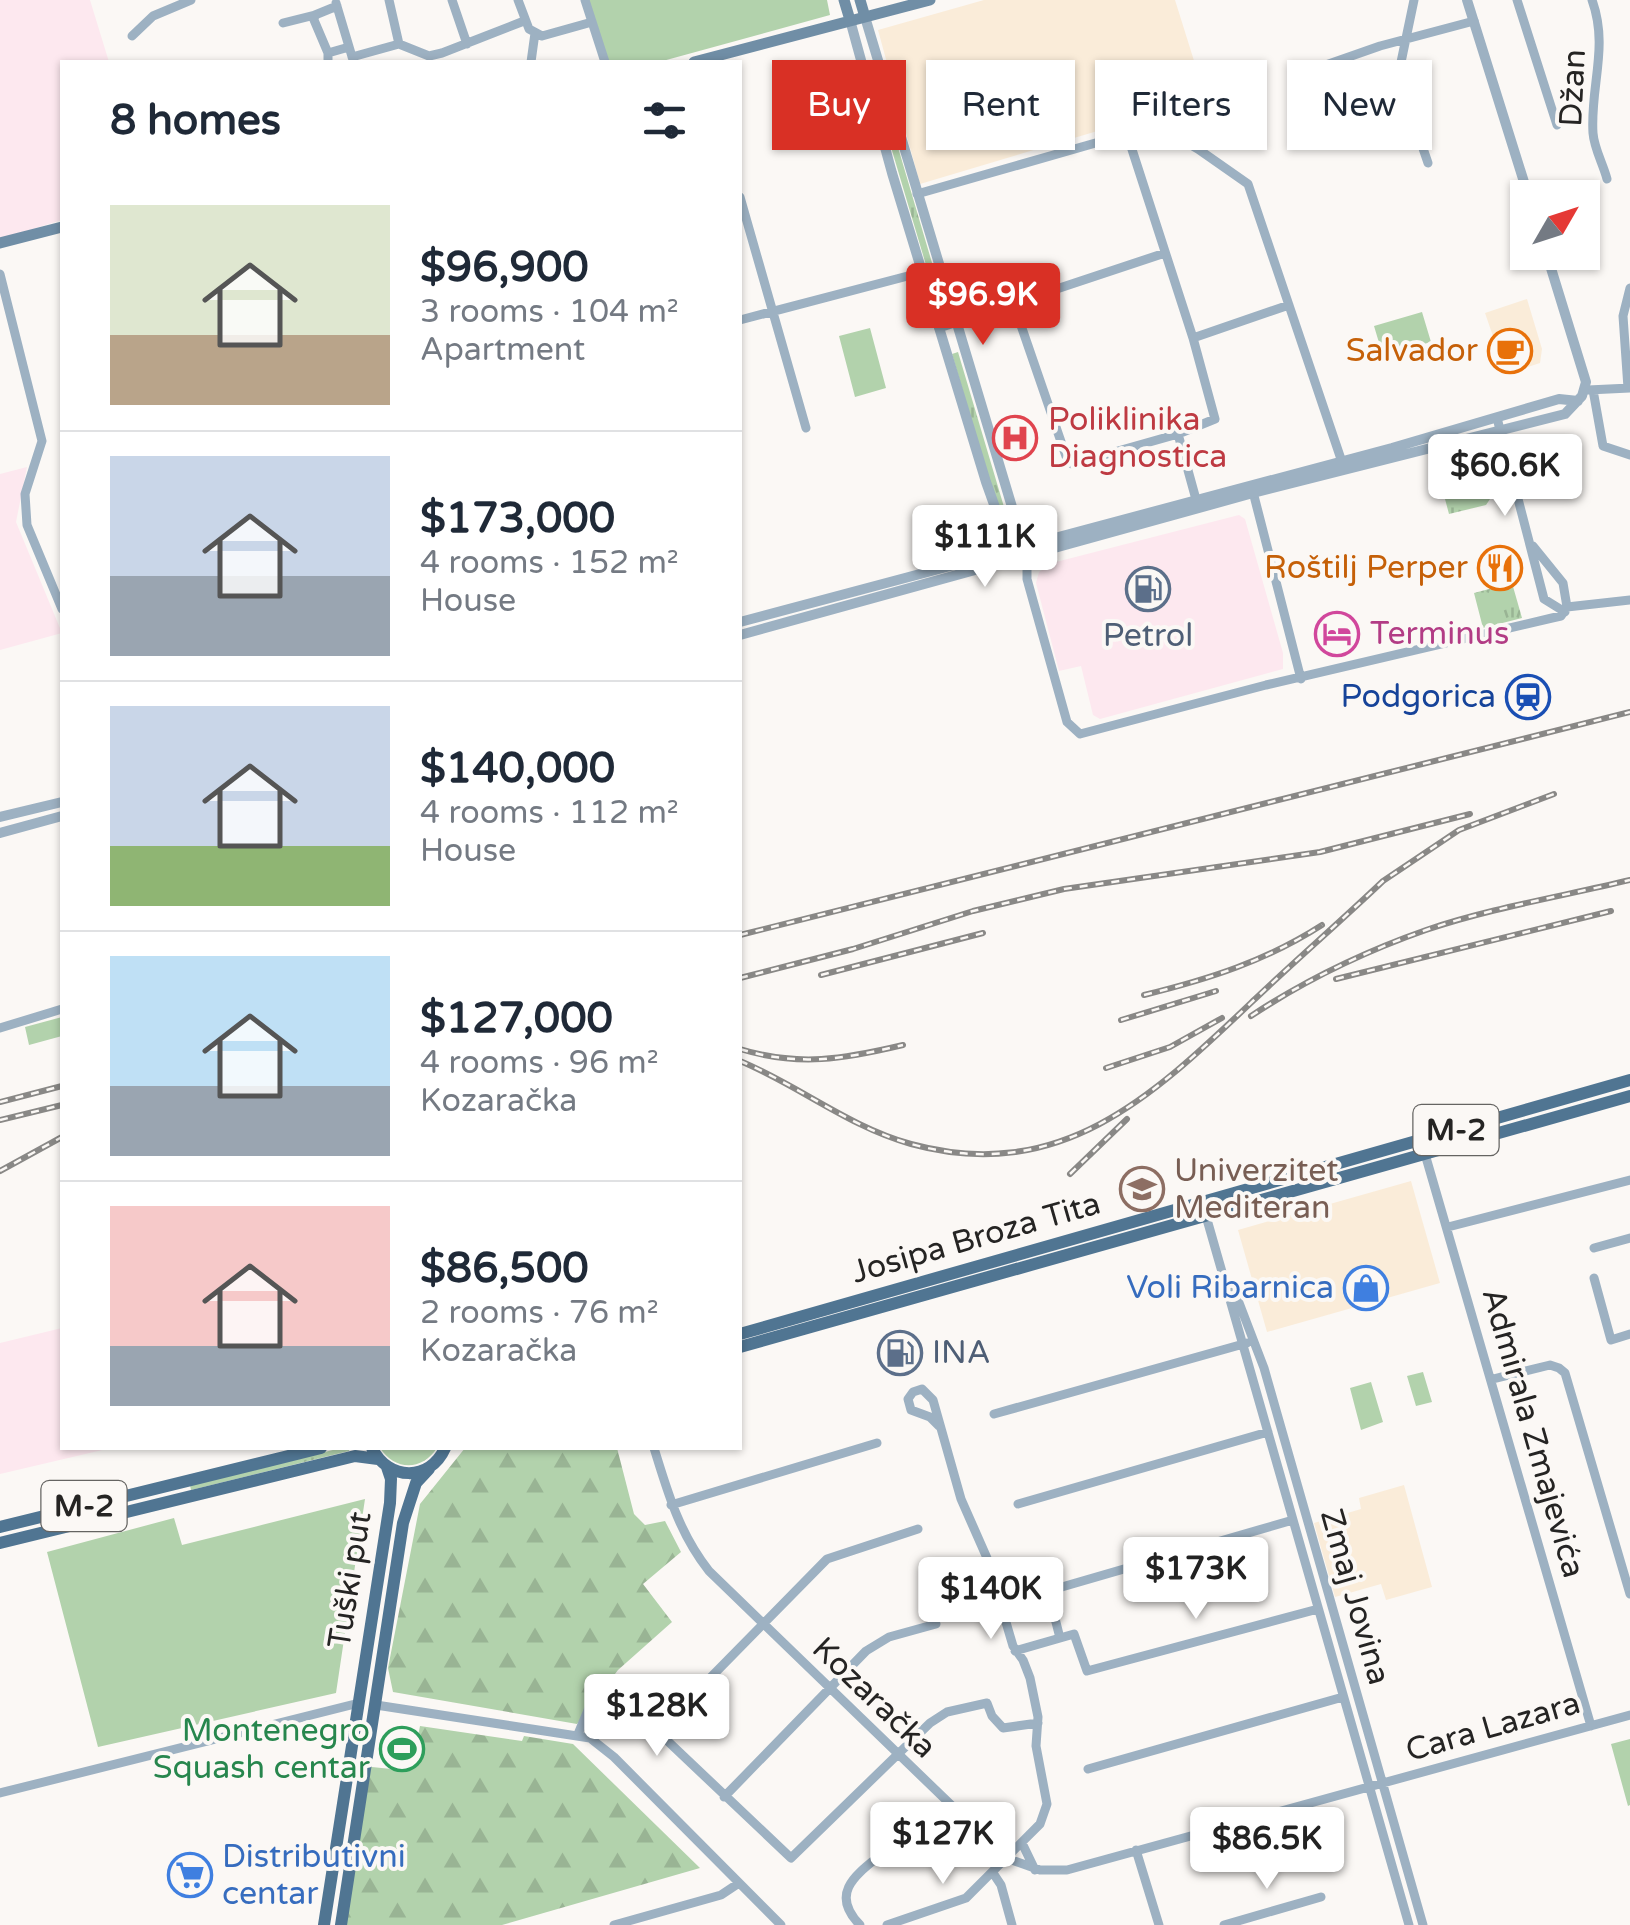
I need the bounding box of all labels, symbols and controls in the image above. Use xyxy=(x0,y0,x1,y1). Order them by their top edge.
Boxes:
street label: Džan xyxy=(1552,48,1594,128)
chip: Buy xyxy=(772,60,906,150)
chip: Rent xyxy=(926,60,1075,150)
chip: Filters xyxy=(1095,60,1267,150)
chip: New xyxy=(1287,60,1432,150)
icon: filters xyxy=(637,93,692,148)
text: 8 homes xyxy=(110,95,281,146)
north arrow xyxy=(1510,180,1600,270)
map controls xyxy=(1510,180,1600,270)
text: $96,900 xyxy=(420,242,589,293)
icon: home xyxy=(190,245,310,365)
pin: $96.9K xyxy=(902,263,1064,348)
text: $96.9K xyxy=(928,276,1038,314)
text: 3 rooms · 104 m² xyxy=(420,293,679,331)
cafe icon: Salvador xyxy=(1487,328,1533,374)
text: Apartment xyxy=(420,331,585,369)
place label: Salvador xyxy=(1346,332,1479,370)
place label: Poliklinika Diagnostica xyxy=(1048,401,1227,476)
hospital icon: Poliklinika Diagnostica xyxy=(992,415,1038,461)
pin: $60.6K xyxy=(1424,434,1586,519)
text: $60.6K xyxy=(1450,447,1560,485)
text: $173,000 xyxy=(420,493,615,544)
icon: home xyxy=(190,496,310,616)
pin: $111K xyxy=(915,505,1055,590)
text: $111K xyxy=(934,518,1036,556)
text: 4 rooms · 152 m² xyxy=(420,544,679,582)
restaurant icon: Roštilj Perper xyxy=(1477,545,1523,591)
place label: Roštilj Perper xyxy=(1264,549,1469,587)
fuel station icon: Petrol xyxy=(1125,566,1171,612)
text: House xyxy=(420,582,516,620)
hotel icon: Terminus xyxy=(1314,611,1360,657)
place label: Terminus xyxy=(1370,615,1509,653)
place label: Petrol xyxy=(1103,617,1193,655)
station icon: Podgorica xyxy=(1505,674,1551,720)
place label: Podgorica xyxy=(1340,678,1496,716)
text: $140,000 xyxy=(420,743,615,794)
icon: home xyxy=(190,746,310,866)
text: 4 rooms · 112 m² xyxy=(420,794,679,832)
text: House xyxy=(420,832,516,870)
text: $127,000 xyxy=(420,993,613,1044)
icon: home xyxy=(190,996,310,1116)
text: 4 rooms · 96 m² xyxy=(420,1044,659,1082)
text: Kozaračka xyxy=(420,1082,577,1120)
road number: M-2 xyxy=(1414,1105,1498,1155)
place label: Univerzitet Mediteran xyxy=(1174,1152,1338,1227)
school or university icon: Univerzitet Mediteran xyxy=(1119,1166,1165,1212)
street label: Josipa Broza Tita xyxy=(847,1184,1105,1292)
text: $86,500 xyxy=(420,1243,589,1294)
icon: home xyxy=(190,1246,310,1366)
shop icon: Voli Ribarnica xyxy=(1343,1265,1389,1311)
place label: Voli Ribarnica xyxy=(1126,1269,1334,1307)
street label: Admirala Zmajevića xyxy=(1473,1284,1593,1582)
text: 2 rooms · 76 m² xyxy=(420,1294,659,1332)
fuel station icon: INA xyxy=(877,1330,923,1376)
text: Kozaračka xyxy=(420,1332,577,1370)
place label: INA xyxy=(932,1334,991,1372)
road number: M-2 xyxy=(42,1481,126,1531)
street label: Zmaj Jovina xyxy=(1312,1505,1398,1689)
street label: Tuški put xyxy=(320,1509,380,1651)
pin: $173K xyxy=(1126,1537,1266,1622)
text: $173K xyxy=(1145,1550,1247,1588)
pin: $140K xyxy=(921,1557,1061,1642)
text: $140K xyxy=(940,1570,1042,1608)
street label: Kozaračka xyxy=(804,1630,944,1766)
pin: $128K xyxy=(587,1674,727,1759)
street label: Cara Lazara xyxy=(1402,1684,1584,1770)
text: $128K xyxy=(606,1687,708,1725)
place label: Montenegro Squash centar xyxy=(153,1712,371,1787)
sports icon: Montenegro Squash centar xyxy=(379,1726,425,1772)
pin: $127K xyxy=(873,1802,1013,1887)
pin: $86.5K xyxy=(1186,1807,1348,1892)
text: $127K xyxy=(892,1815,994,1853)
text: $86.5K xyxy=(1212,1820,1322,1858)
place label: Distributivni centar xyxy=(222,1838,406,1913)
supermarket icon: Distributivni centar xyxy=(167,1852,213,1898)

